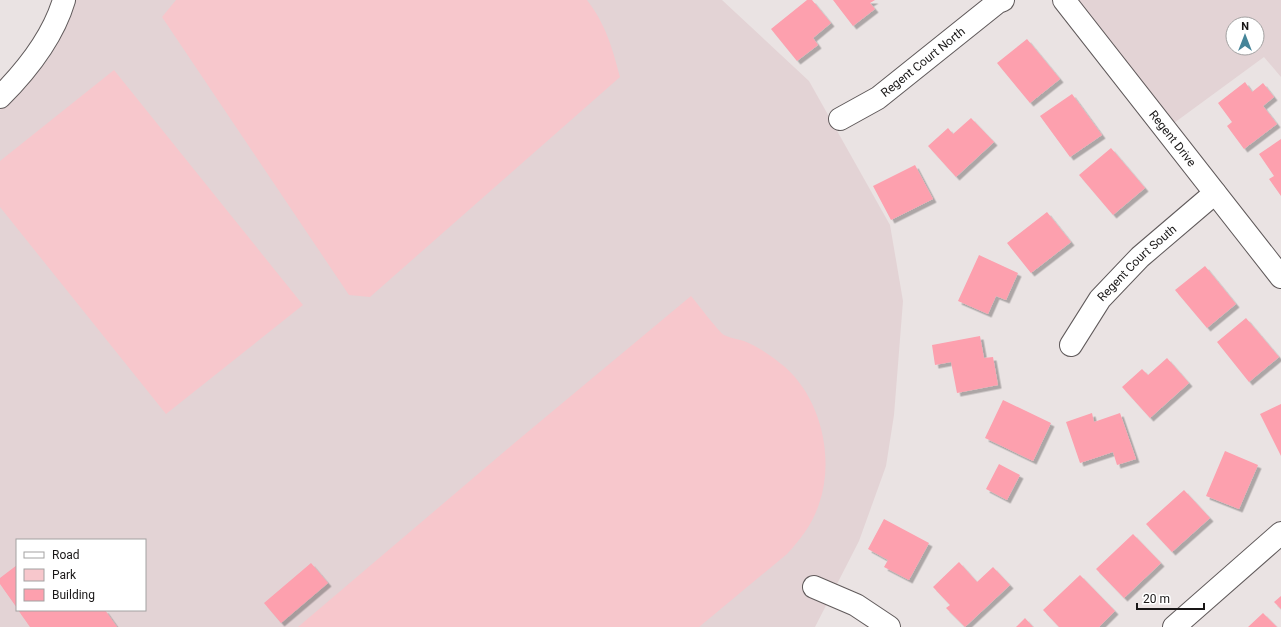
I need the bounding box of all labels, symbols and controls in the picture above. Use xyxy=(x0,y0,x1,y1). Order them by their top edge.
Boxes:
north arrow xyxy=(1225,16,1265,56)
text: N xyxy=(1241,20,1249,33)
street label: Regent Court North xyxy=(878,24,968,100)
street label: Regent Drive xyxy=(1146,108,1199,169)
street label: Regent Court South xyxy=(1095,222,1179,304)
legend xyxy=(16,539,146,611)
text: Road xyxy=(52,548,80,562)
text: Park xyxy=(52,568,77,582)
scale bar xyxy=(1137,585,1204,611)
text: Building xyxy=(52,588,95,602)
text: 20 m xyxy=(1143,592,1170,606)

